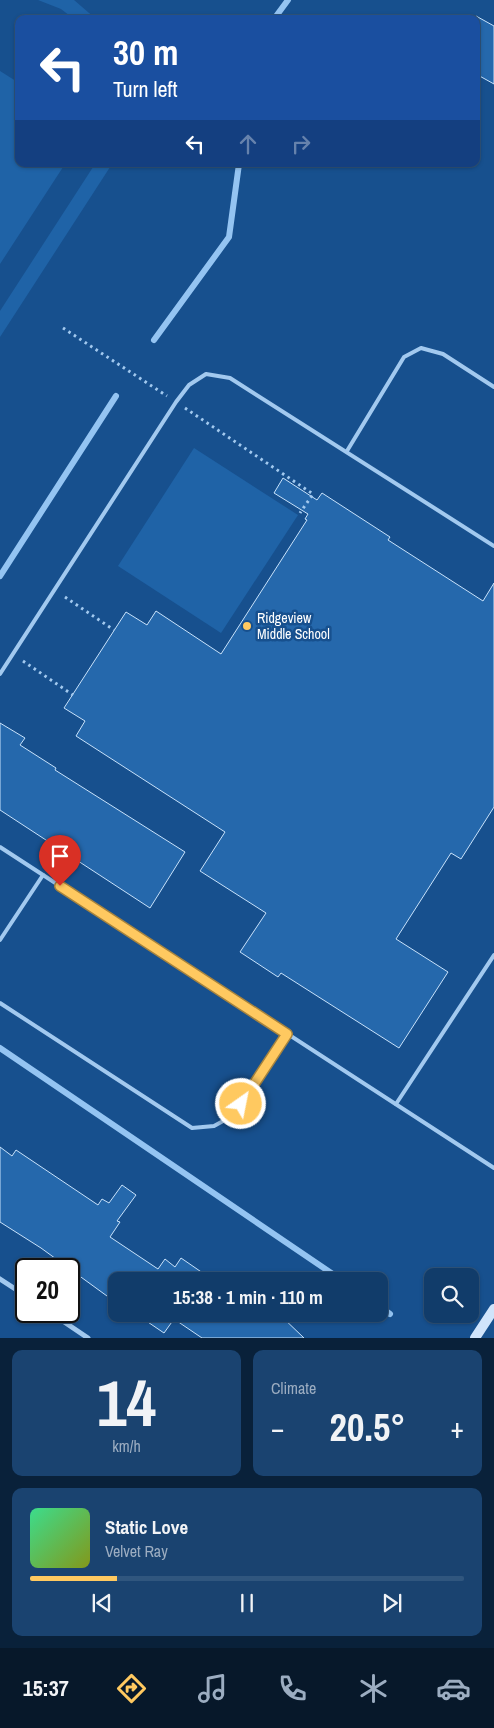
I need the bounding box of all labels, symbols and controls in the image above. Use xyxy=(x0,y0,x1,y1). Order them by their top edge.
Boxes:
text: 30 m xyxy=(113,29,178,76)
icon: left xyxy=(30,35,95,100)
text: Turn left xyxy=(113,74,178,104)
icon: left xyxy=(181,130,209,158)
icon: ahead xyxy=(234,130,262,158)
icon: right xyxy=(287,130,315,158)
place label: Ridgeview Middle School xyxy=(257,609,330,643)
marker: Ridgeview Middle School xyxy=(241,620,253,632)
pin xyxy=(39,835,81,886)
icon: arrive xyxy=(46,842,74,870)
position arrow xyxy=(214,1077,266,1129)
speed limit sign: 20 xyxy=(15,1258,80,1323)
map controls xyxy=(424,1268,479,1323)
button: search xyxy=(424,1268,479,1323)
text: 15:38 · 1 min · 110 m xyxy=(173,1284,323,1310)
text: 14 xyxy=(97,1359,156,1446)
text: Climate xyxy=(271,1377,316,1399)
text: 20.5° xyxy=(330,1402,405,1453)
text: − xyxy=(271,1409,284,1447)
text: + xyxy=(451,1409,464,1447)
text: km/h xyxy=(112,1435,141,1457)
text: Static Love xyxy=(105,1514,188,1540)
text: Velvet Ray xyxy=(105,1540,168,1562)
icon: previous xyxy=(88,1589,116,1617)
icon: pause xyxy=(233,1589,261,1617)
icon: next xyxy=(378,1589,406,1617)
icon: directions xyxy=(114,1671,149,1706)
icon: music xyxy=(195,1671,230,1706)
icon: phone xyxy=(275,1671,310,1706)
icon: climate xyxy=(356,1671,391,1706)
icon: car xyxy=(436,1671,471,1706)
text: 15:37 xyxy=(23,1673,69,1703)

